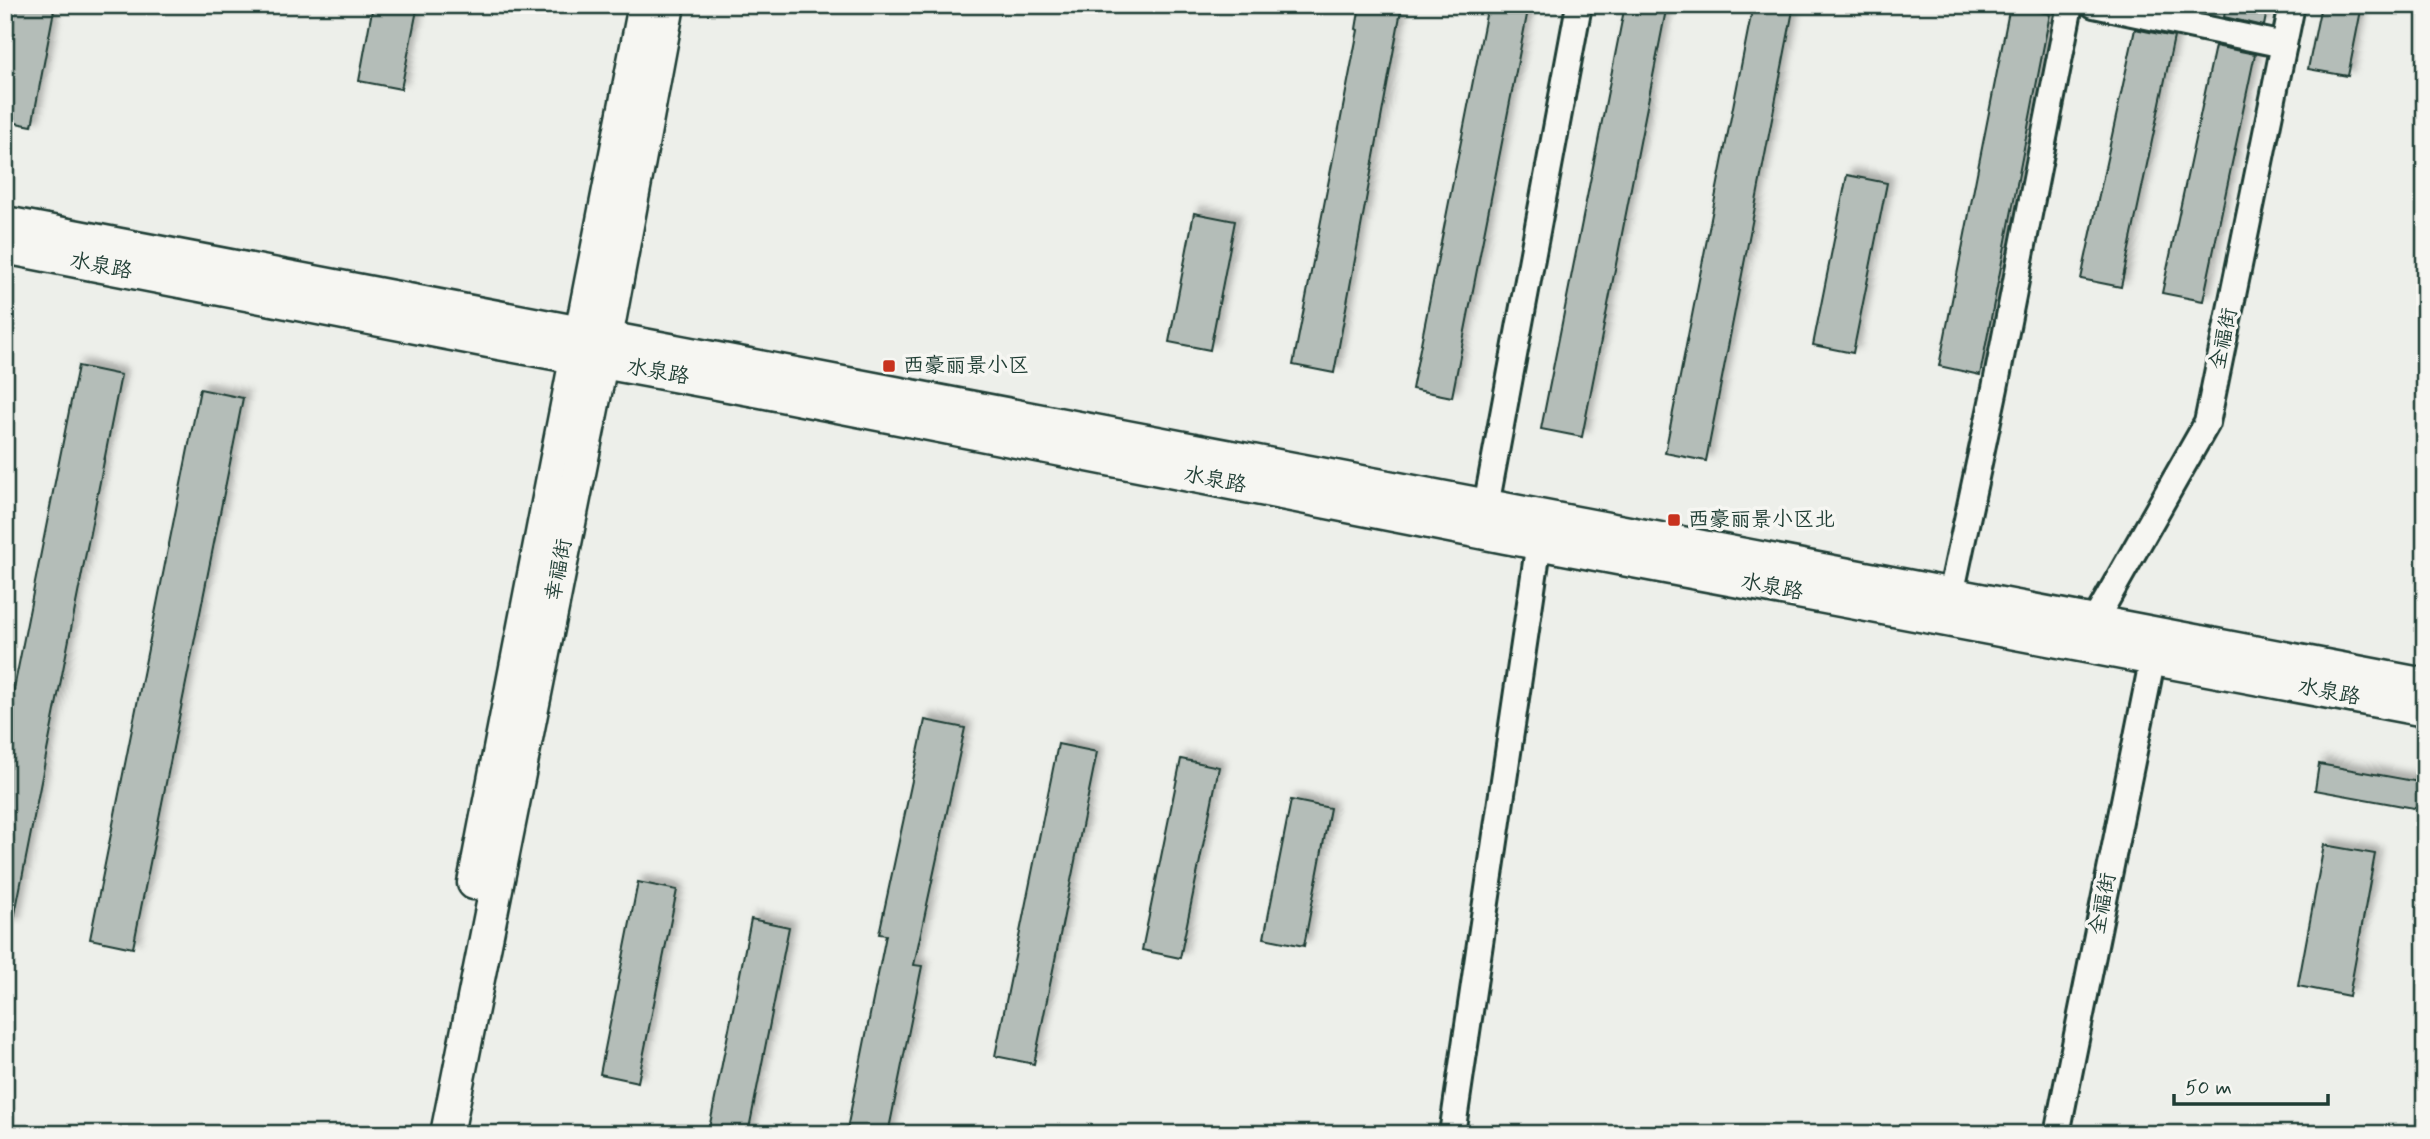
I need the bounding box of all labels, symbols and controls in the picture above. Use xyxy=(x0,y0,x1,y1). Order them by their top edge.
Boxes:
street label: 水泉路 xyxy=(67,246,135,286)
street label: 全福街 xyxy=(2204,305,2244,373)
place label: 西豪丽景小区 xyxy=(903,352,1029,380)
street label: 水泉路 xyxy=(625,353,691,391)
marker: 西豪丽景小区 xyxy=(881,358,897,374)
street label: 水泉路 xyxy=(1181,460,1249,500)
place label: 西豪丽景小区北 xyxy=(1688,506,1835,534)
marker: 西豪丽景小区北 xyxy=(1666,512,1682,528)
street label: 幸福街 xyxy=(539,536,579,604)
street label: 水泉路 xyxy=(1738,567,1806,607)
street label: 水泉路 xyxy=(2295,672,2363,712)
street label: 全福街 xyxy=(2083,870,2123,938)
scale bar xyxy=(2174,1062,2328,1106)
text: 50 m xyxy=(2185,1074,2232,1102)

